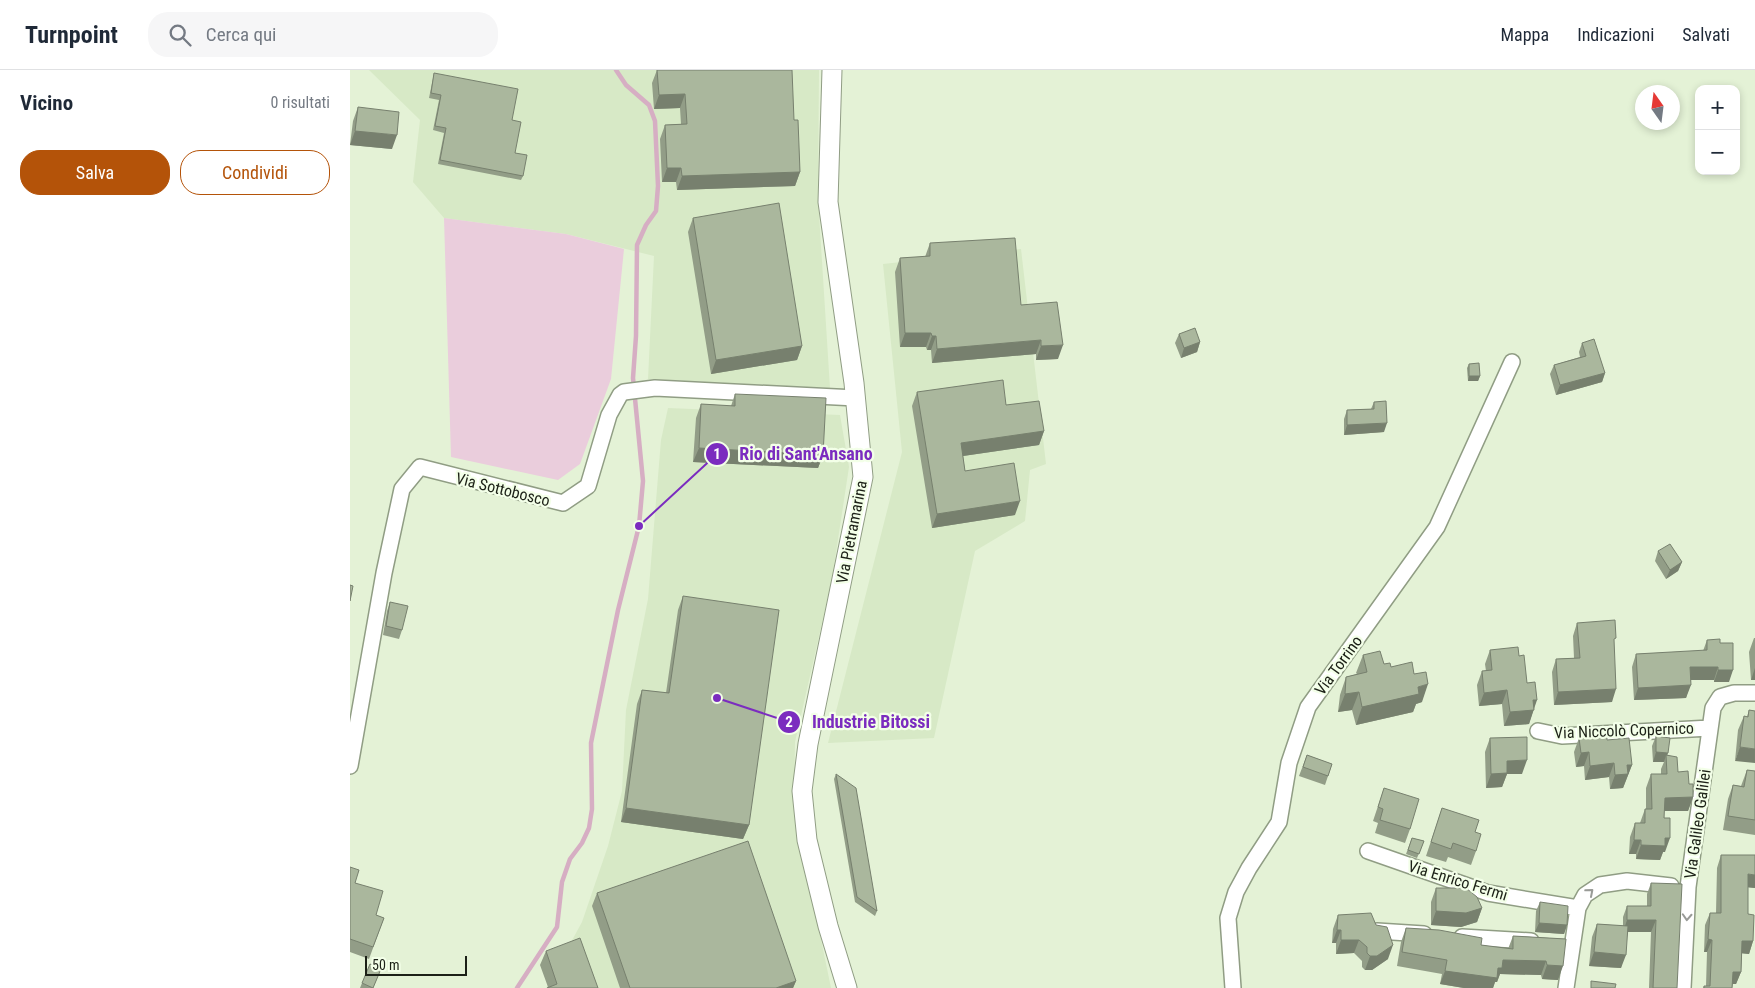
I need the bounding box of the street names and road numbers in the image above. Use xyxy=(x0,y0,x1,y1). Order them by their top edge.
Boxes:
street label: Via Sottobosco xyxy=(454,469,552,510)
street label: Via Pietramarina xyxy=(832,479,871,585)
street label: Via Torrino xyxy=(1311,632,1366,699)
street label: Via Niccolò Copernico xyxy=(1554,719,1694,742)
street label: Via Galileo Galilei xyxy=(1680,768,1715,880)
street label: Via Enrico Fermi xyxy=(1406,856,1510,905)

